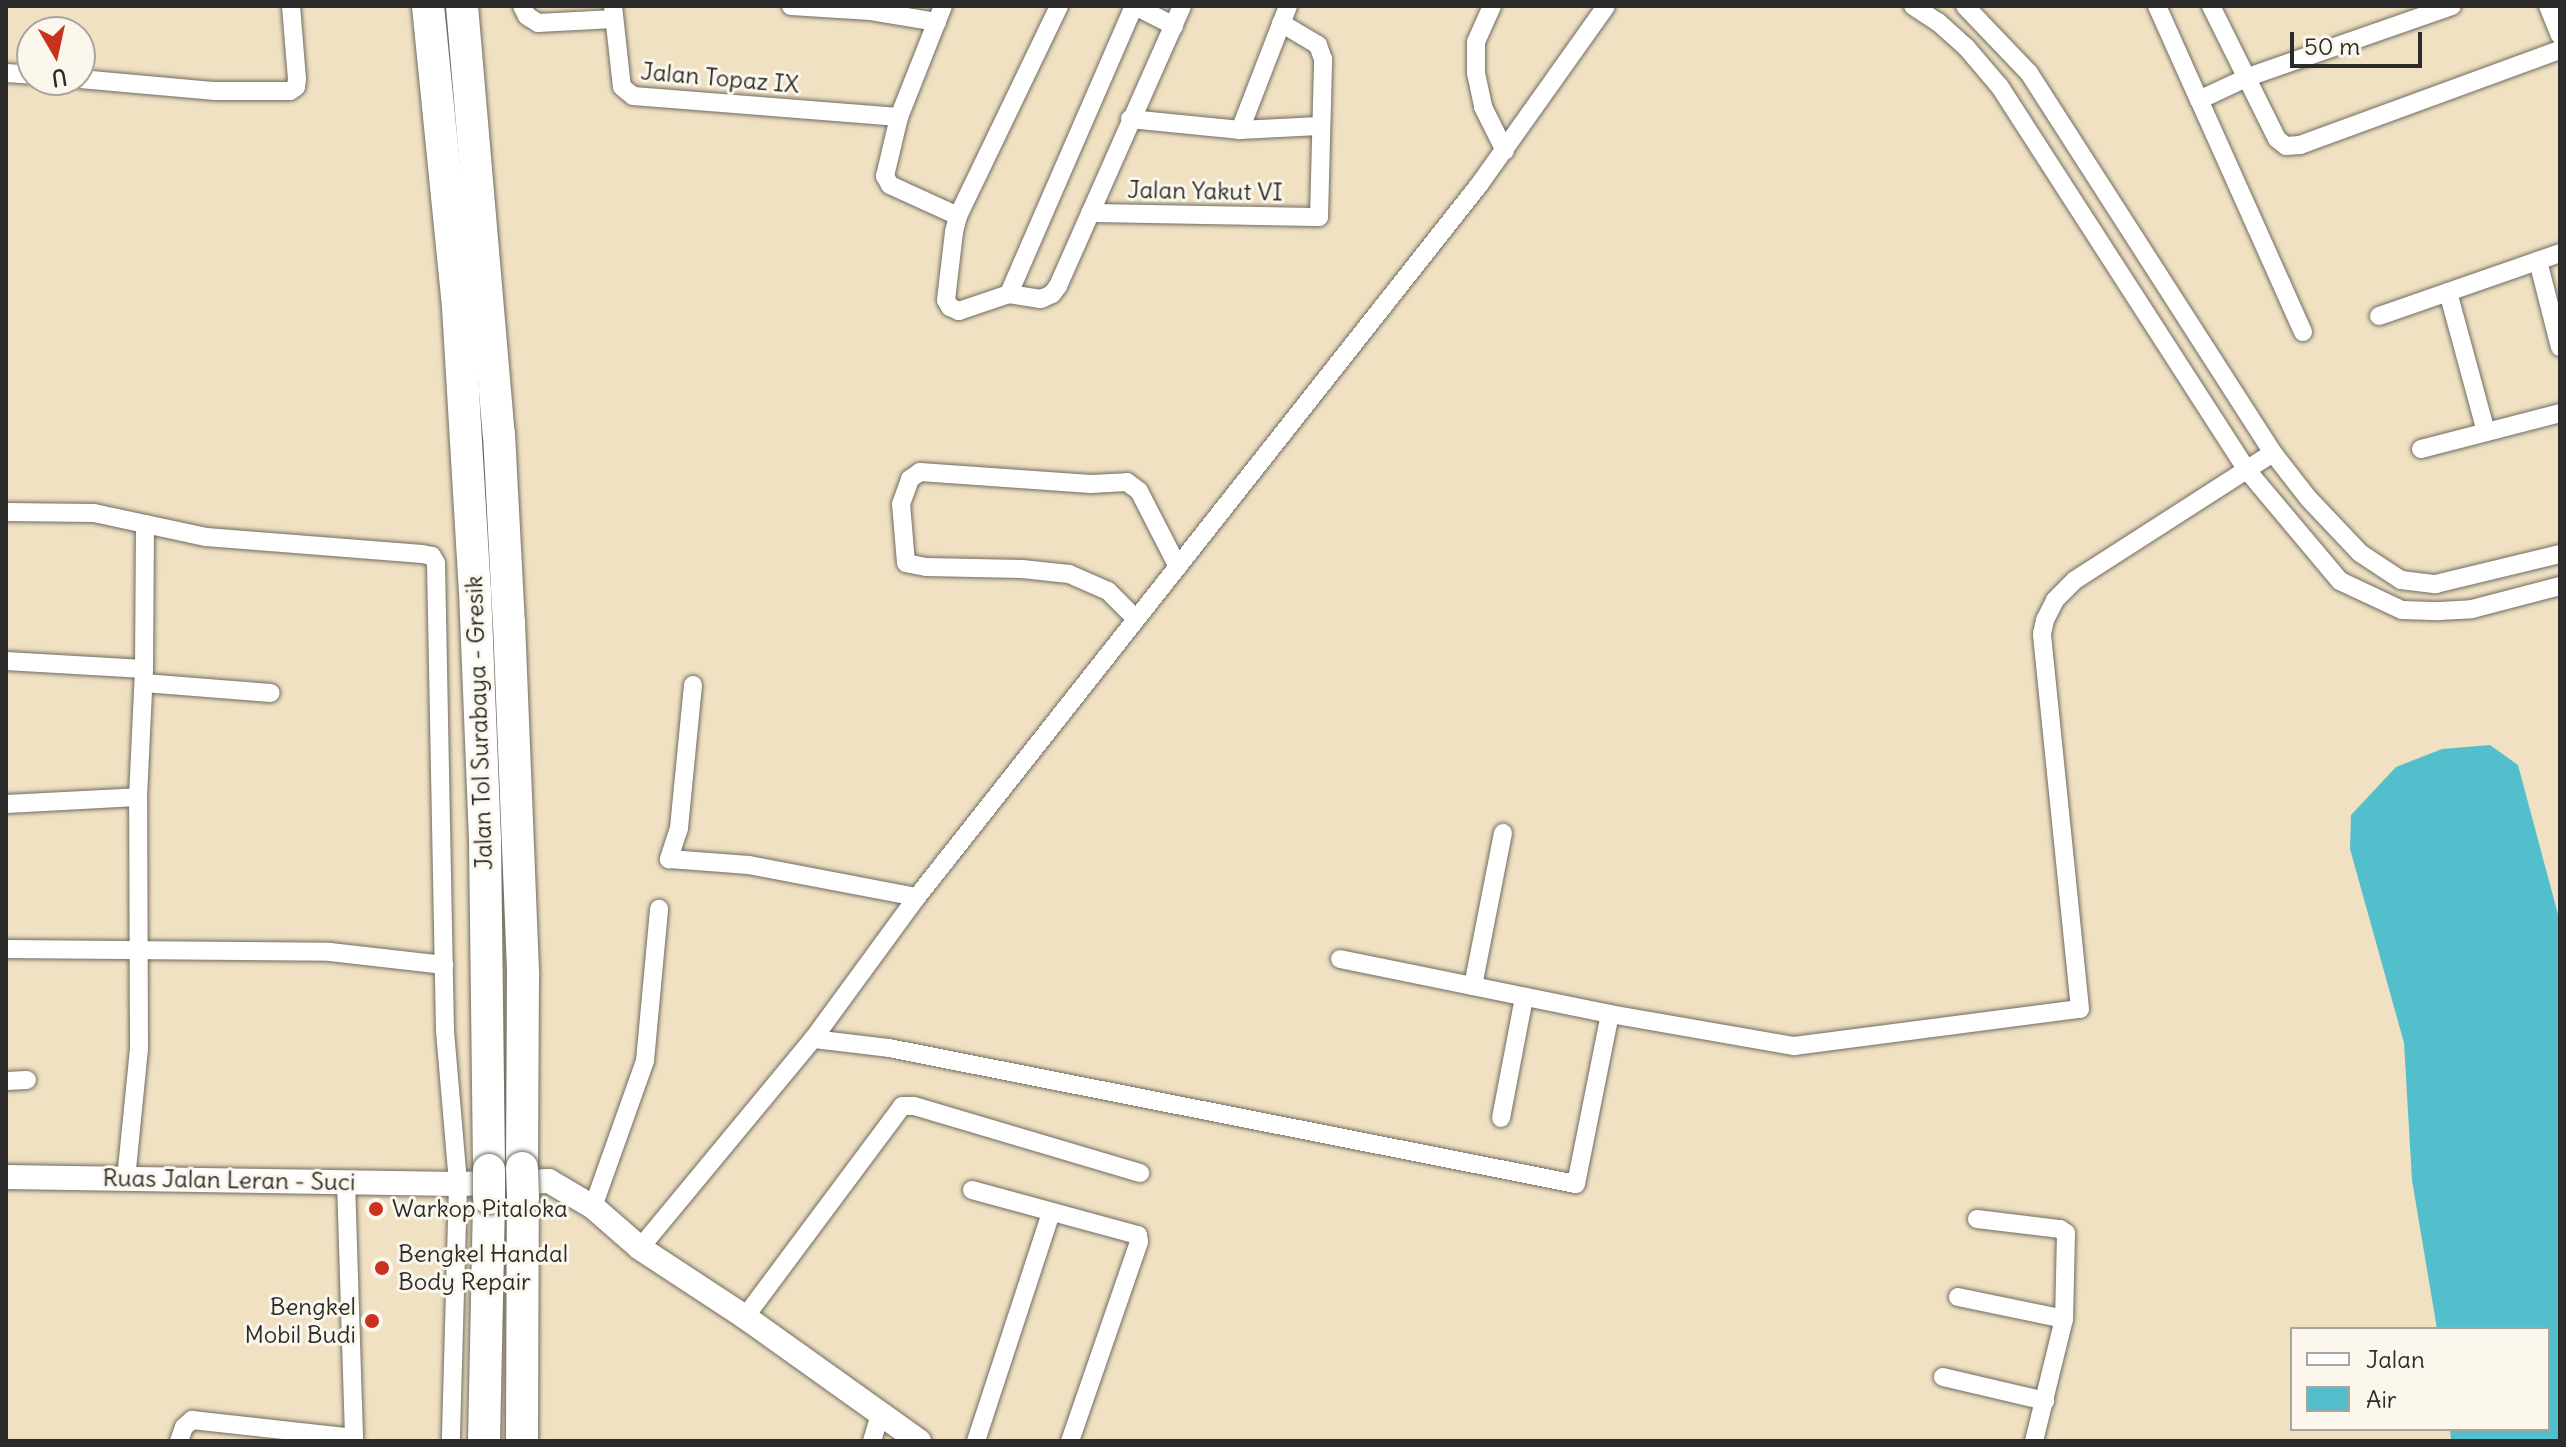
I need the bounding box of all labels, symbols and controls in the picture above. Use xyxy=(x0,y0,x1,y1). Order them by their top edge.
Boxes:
north arrow xyxy=(16,16,96,96)
scale bar xyxy=(2294,16,2426,66)
text: 50 m xyxy=(2304,31,2360,61)
street label: Jalan Topaz IX xyxy=(640,57,800,99)
text: U xyxy=(50,63,69,93)
street label: Jalan Yakut VI xyxy=(1127,175,1283,207)
street label: Jalan Tol Surabaya - Gresik xyxy=(459,575,499,871)
street label: Ruas Jalan Leran - Suci xyxy=(102,1163,356,1197)
place label: Warkop Pitaloka xyxy=(392,1195,568,1223)
marker: Warkop Pitaloka xyxy=(367,1200,385,1218)
place label: Bengkel Handal Body Repair xyxy=(398,1240,568,1296)
marker: Bengkel Handal Body Repair xyxy=(373,1259,391,1277)
place label: Bengkel Mobil Budi xyxy=(244,1293,356,1349)
marker: Bengkel Mobil Budi xyxy=(363,1312,381,1330)
legend xyxy=(2290,1327,2550,1431)
text: Jalan xyxy=(2366,1344,2425,1374)
text: Air xyxy=(2366,1384,2397,1414)

